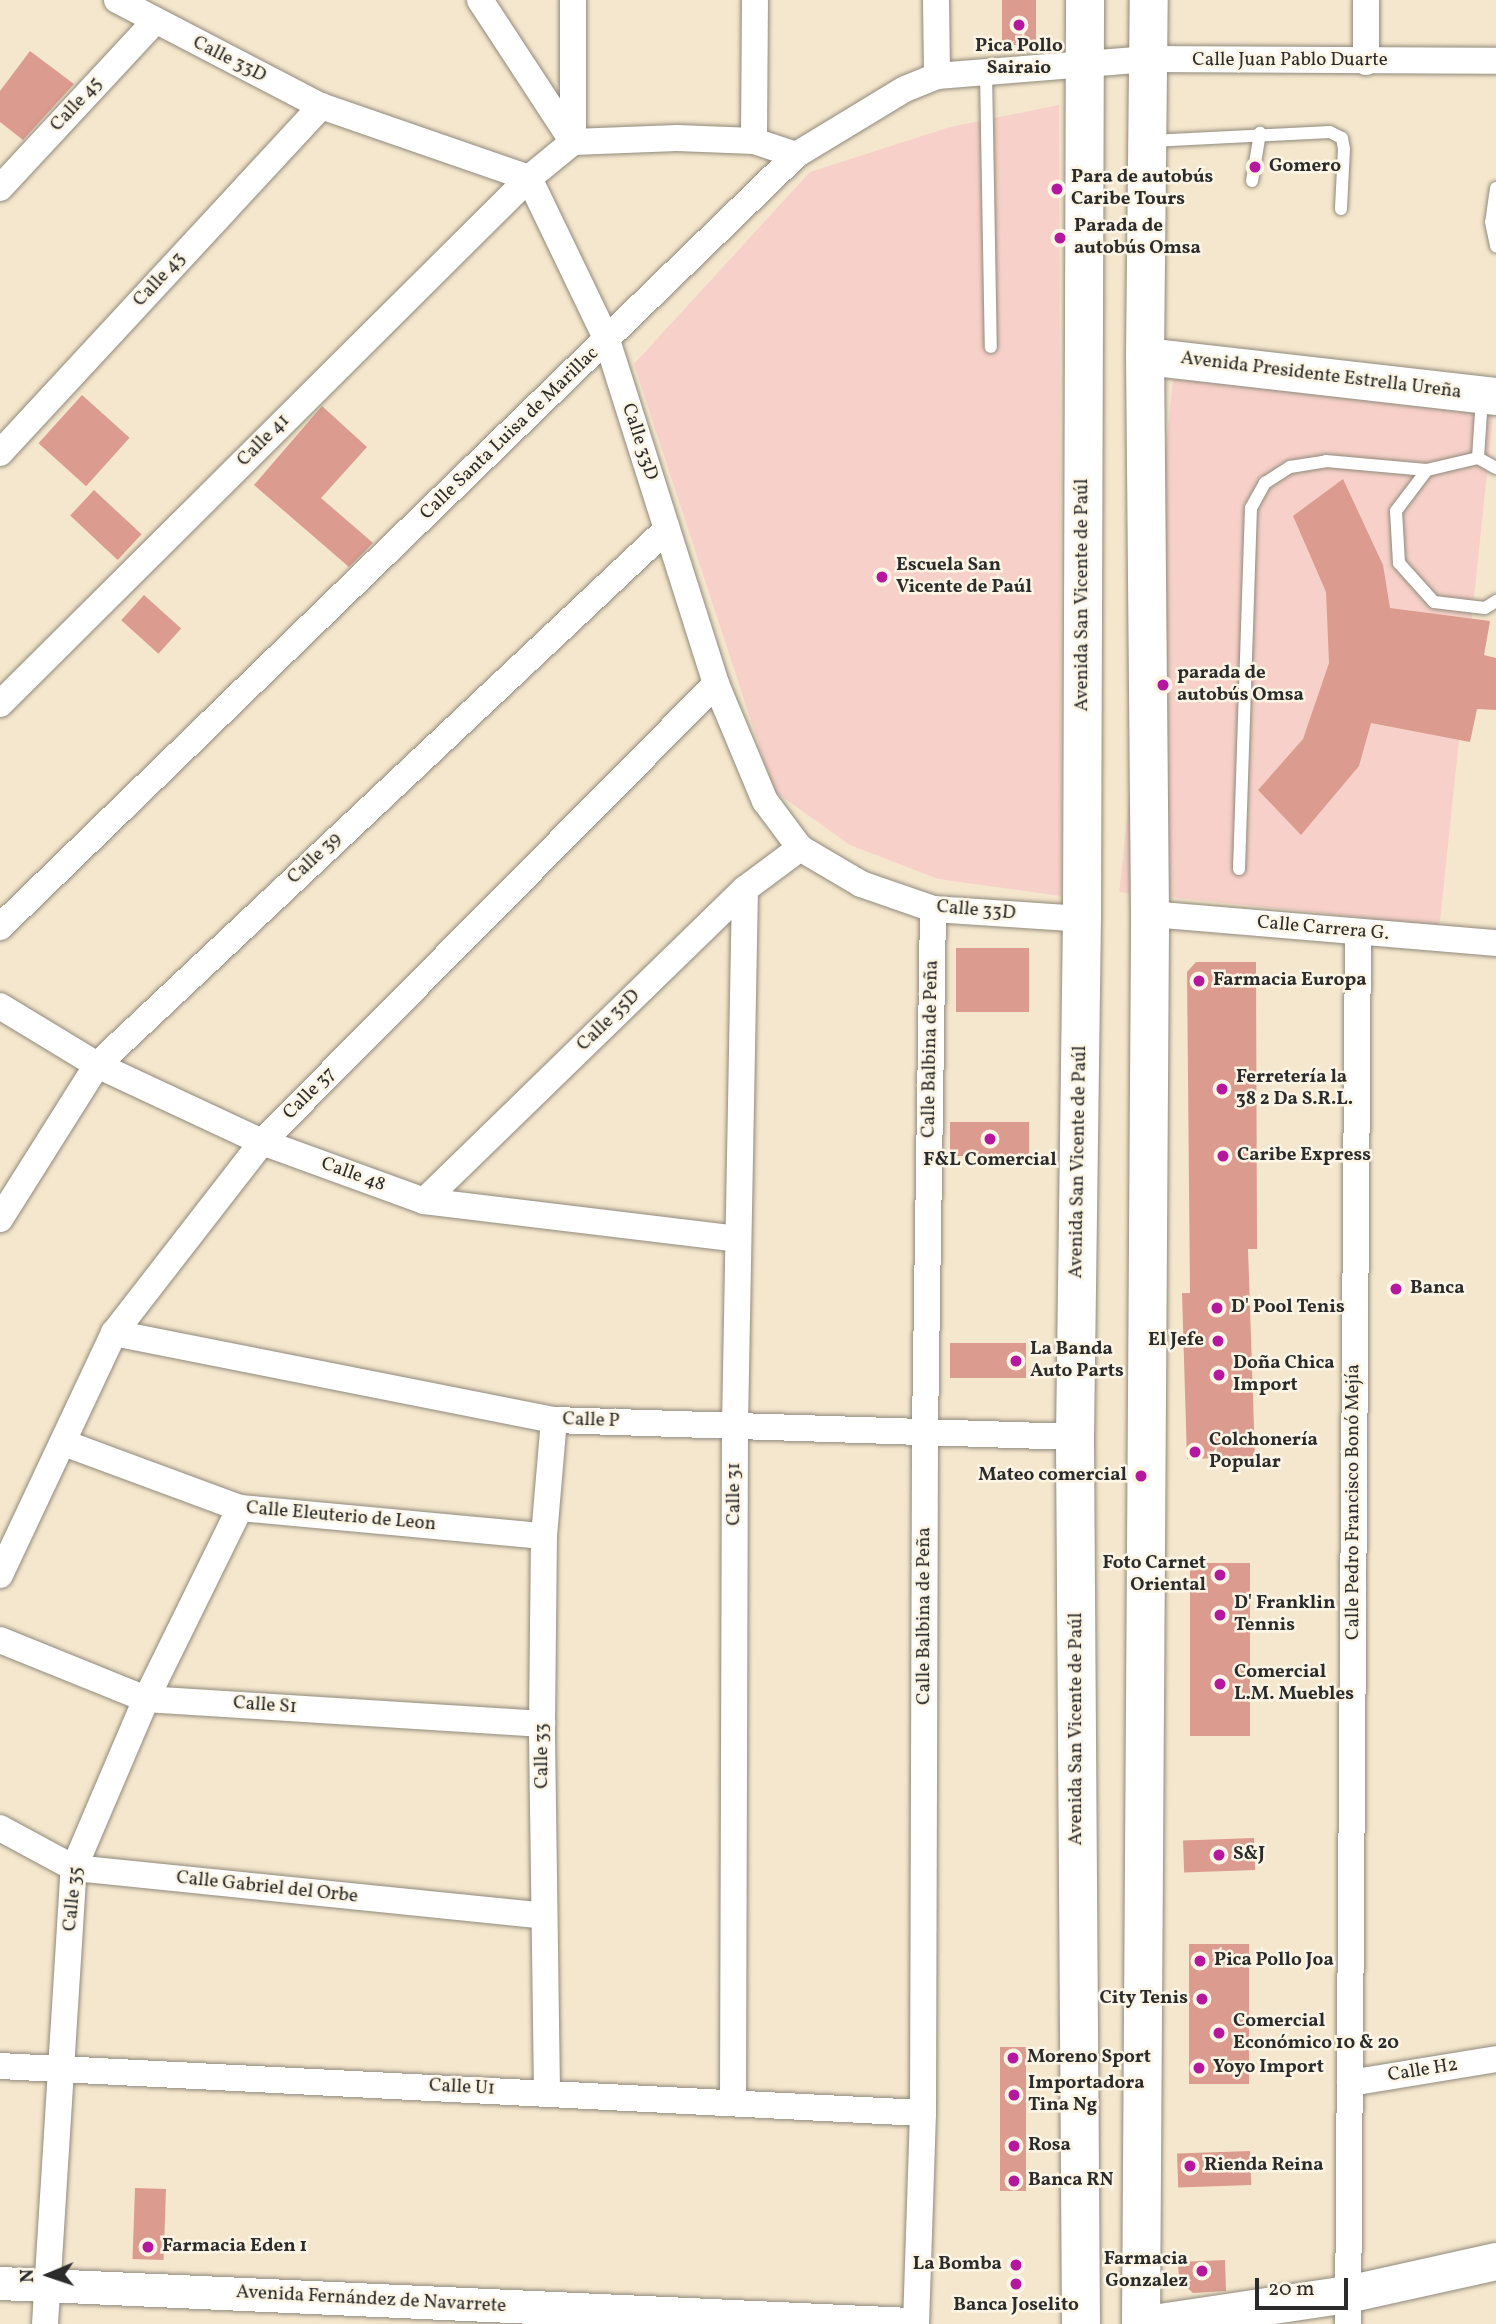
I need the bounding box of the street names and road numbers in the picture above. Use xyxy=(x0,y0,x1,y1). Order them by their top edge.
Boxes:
street label: Calle 33D xyxy=(189,32,269,88)
street label: Calle Juan Pablo Duarte xyxy=(1192,50,1388,72)
street label: Calle 45 xyxy=(46,73,108,137)
street label: Calle 43 xyxy=(129,248,191,312)
street label: Calle Santa Luisa de Marillac xyxy=(416,343,604,525)
street label: Avenida Presidente Estrella Ureña xyxy=(1179,347,1463,405)
street label: Calle 33D xyxy=(616,401,662,483)
street label: Calle 41 xyxy=(233,410,295,472)
street label: Avenida San Vicente de Paúl xyxy=(1072,478,1094,712)
street label: Calle 39 xyxy=(283,828,347,890)
street label: Calle 33D xyxy=(936,896,1016,926)
street label: Calle Carrera G. xyxy=(1256,912,1390,946)
street label: Calle Balbina de Peña xyxy=(918,960,944,1138)
street label: Calle 35D xyxy=(573,985,645,1057)
street label: Avenida San Vicente de Paúl xyxy=(1066,1045,1092,1279)
street label: Calle 37 xyxy=(279,1063,341,1125)
street label: Calle 48 xyxy=(318,1153,388,1197)
street label: Calle Pedro Francisco Bonó Mejía xyxy=(1343,1364,1365,1640)
street label: Calle P xyxy=(562,1409,620,1433)
street label: Calle 31 xyxy=(724,1462,746,1526)
street label: Calle Eleuterio de Leon xyxy=(245,1497,437,1537)
street label: Calle Balbina de Peña xyxy=(914,1527,936,1705)
street label: Avenida San Vicente de Paúl xyxy=(1066,1612,1088,1846)
street label: Calle S1 xyxy=(232,1692,298,1720)
street label: Calle 33 xyxy=(532,1723,554,1789)
street label: Calle 35 xyxy=(59,1866,89,1932)
street label: Calle Gabriel del Orbe xyxy=(175,1867,359,1909)
street label: Calle H2 xyxy=(1386,2054,1460,2088)
street label: Calle U1 xyxy=(428,2075,496,2101)
street label: Avenida Fernández de Navarrete xyxy=(235,2282,507,2318)

